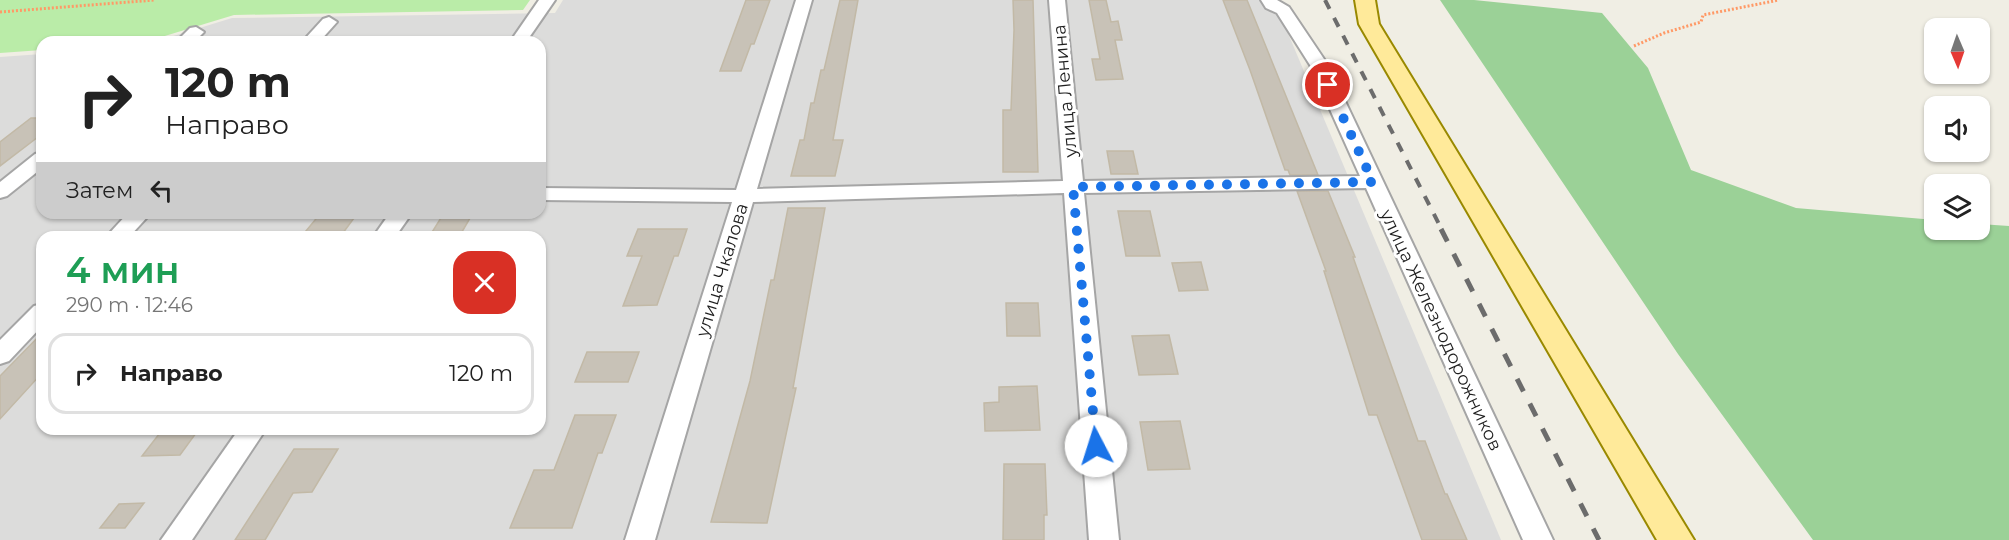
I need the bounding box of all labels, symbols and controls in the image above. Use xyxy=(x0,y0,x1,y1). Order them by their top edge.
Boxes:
north arrow xyxy=(1924,18,1990,84)
map controls xyxy=(1924,18,1990,240)
street label: улица Ленина xyxy=(1048,24,1082,159)
text: 120 m xyxy=(165,56,291,108)
pin xyxy=(1302,59,1353,110)
icon: right xyxy=(66,60,144,138)
icon: arrive xyxy=(1311,68,1344,101)
button: sound xyxy=(1924,96,1990,162)
text: Направо xyxy=(165,108,289,141)
icon: left xyxy=(145,174,178,207)
button: layers xyxy=(1924,174,1990,240)
text: Затем xyxy=(66,177,133,204)
street label: улица Чкалова xyxy=(691,200,753,341)
street label: улица Железнодорожников xyxy=(1375,205,1507,454)
text: 4 мин xyxy=(66,248,179,292)
button: close xyxy=(453,251,516,314)
text: 290 m · 12:46 xyxy=(66,293,193,317)
icon: right xyxy=(69,357,102,390)
text: Направо xyxy=(120,360,223,387)
text: 120 m xyxy=(449,360,513,387)
position arrow xyxy=(1064,414,1128,478)

